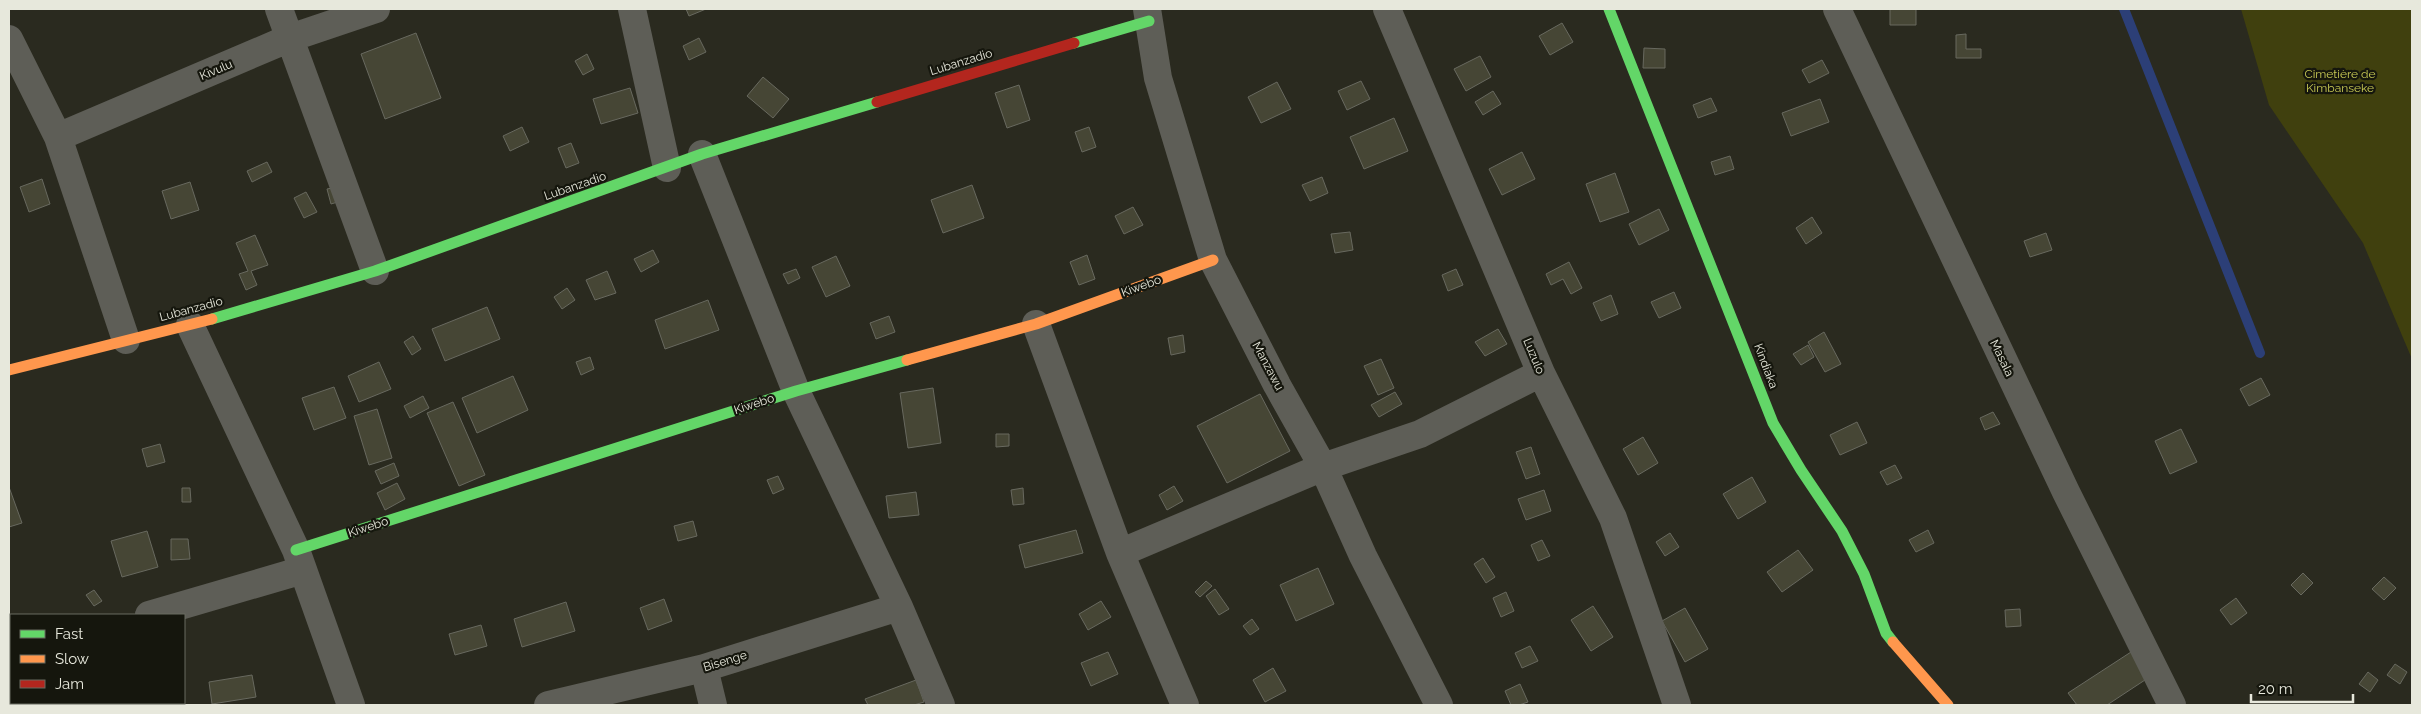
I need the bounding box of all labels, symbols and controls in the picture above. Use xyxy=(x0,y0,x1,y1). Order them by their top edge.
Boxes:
street label: Lubanzadio xyxy=(928,46,994,78)
street label: Kivulu xyxy=(198,57,234,83)
park label: Cimetière de Kimbanseke xyxy=(2304,67,2376,95)
street label: Lubanzadio xyxy=(542,169,608,203)
street label: Kiwebo xyxy=(1119,272,1163,300)
street label: Lubanzadio xyxy=(158,294,224,324)
street label: Luzulo xyxy=(1520,336,1548,376)
street label: Masala xyxy=(1987,337,2017,379)
street label: Manzawu xyxy=(1249,339,1287,393)
street label: Kindiaka xyxy=(1751,342,1781,390)
street label: Kiwebo xyxy=(732,391,776,417)
street label: Kiwebo xyxy=(346,514,390,540)
legend xyxy=(10,614,185,704)
text: Fast xyxy=(55,625,83,643)
street label: Bisenge xyxy=(701,648,749,674)
text: Slow xyxy=(55,650,89,668)
scale bar xyxy=(2251,672,2354,704)
text: Jam xyxy=(55,675,84,693)
text: 20 m xyxy=(2258,680,2293,698)

